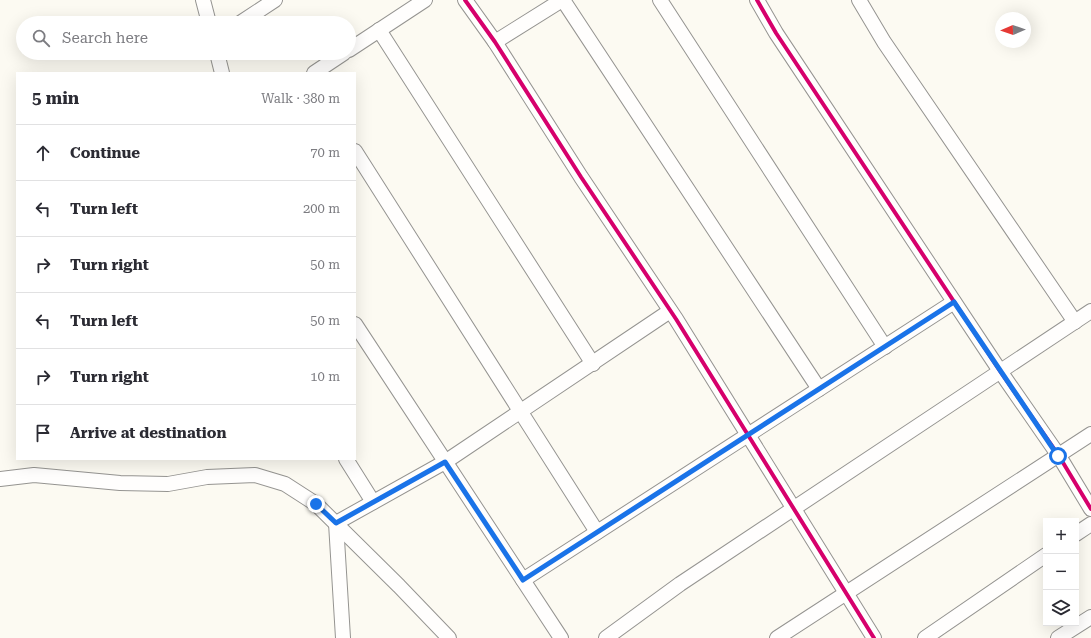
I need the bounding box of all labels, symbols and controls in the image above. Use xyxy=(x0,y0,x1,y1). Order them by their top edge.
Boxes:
north arrow xyxy=(995,12,1031,48)
search box xyxy=(16,16,356,60)
icon: search xyxy=(30,27,52,49)
text: Search here xyxy=(62,29,148,47)
text: 5 min xyxy=(32,88,79,108)
text: Walk · 380 m xyxy=(261,91,340,106)
icon: ahead xyxy=(32,142,54,164)
text: Continue xyxy=(70,144,140,162)
text: 70 m xyxy=(310,145,340,160)
icon: left xyxy=(32,198,54,220)
text: Turn left xyxy=(70,200,138,218)
text: 200 m xyxy=(303,201,340,216)
icon: right xyxy=(32,254,54,276)
text: Turn right xyxy=(70,256,149,274)
text: 50 m xyxy=(310,257,340,272)
icon: left xyxy=(32,310,54,332)
text: Turn left xyxy=(70,312,138,330)
text: 50 m xyxy=(310,313,340,328)
icon: right xyxy=(32,366,54,388)
text: Turn right xyxy=(70,368,149,386)
text: 10 m xyxy=(310,369,340,384)
icon: arrive xyxy=(32,422,54,444)
text: Arrive at destination xyxy=(70,424,226,442)
route start xyxy=(1049,447,1067,465)
route end xyxy=(307,495,325,513)
map controls xyxy=(1043,518,1079,626)
button: + xyxy=(1043,518,1079,554)
button: − xyxy=(1043,554,1079,590)
button: layers xyxy=(1043,590,1079,626)

